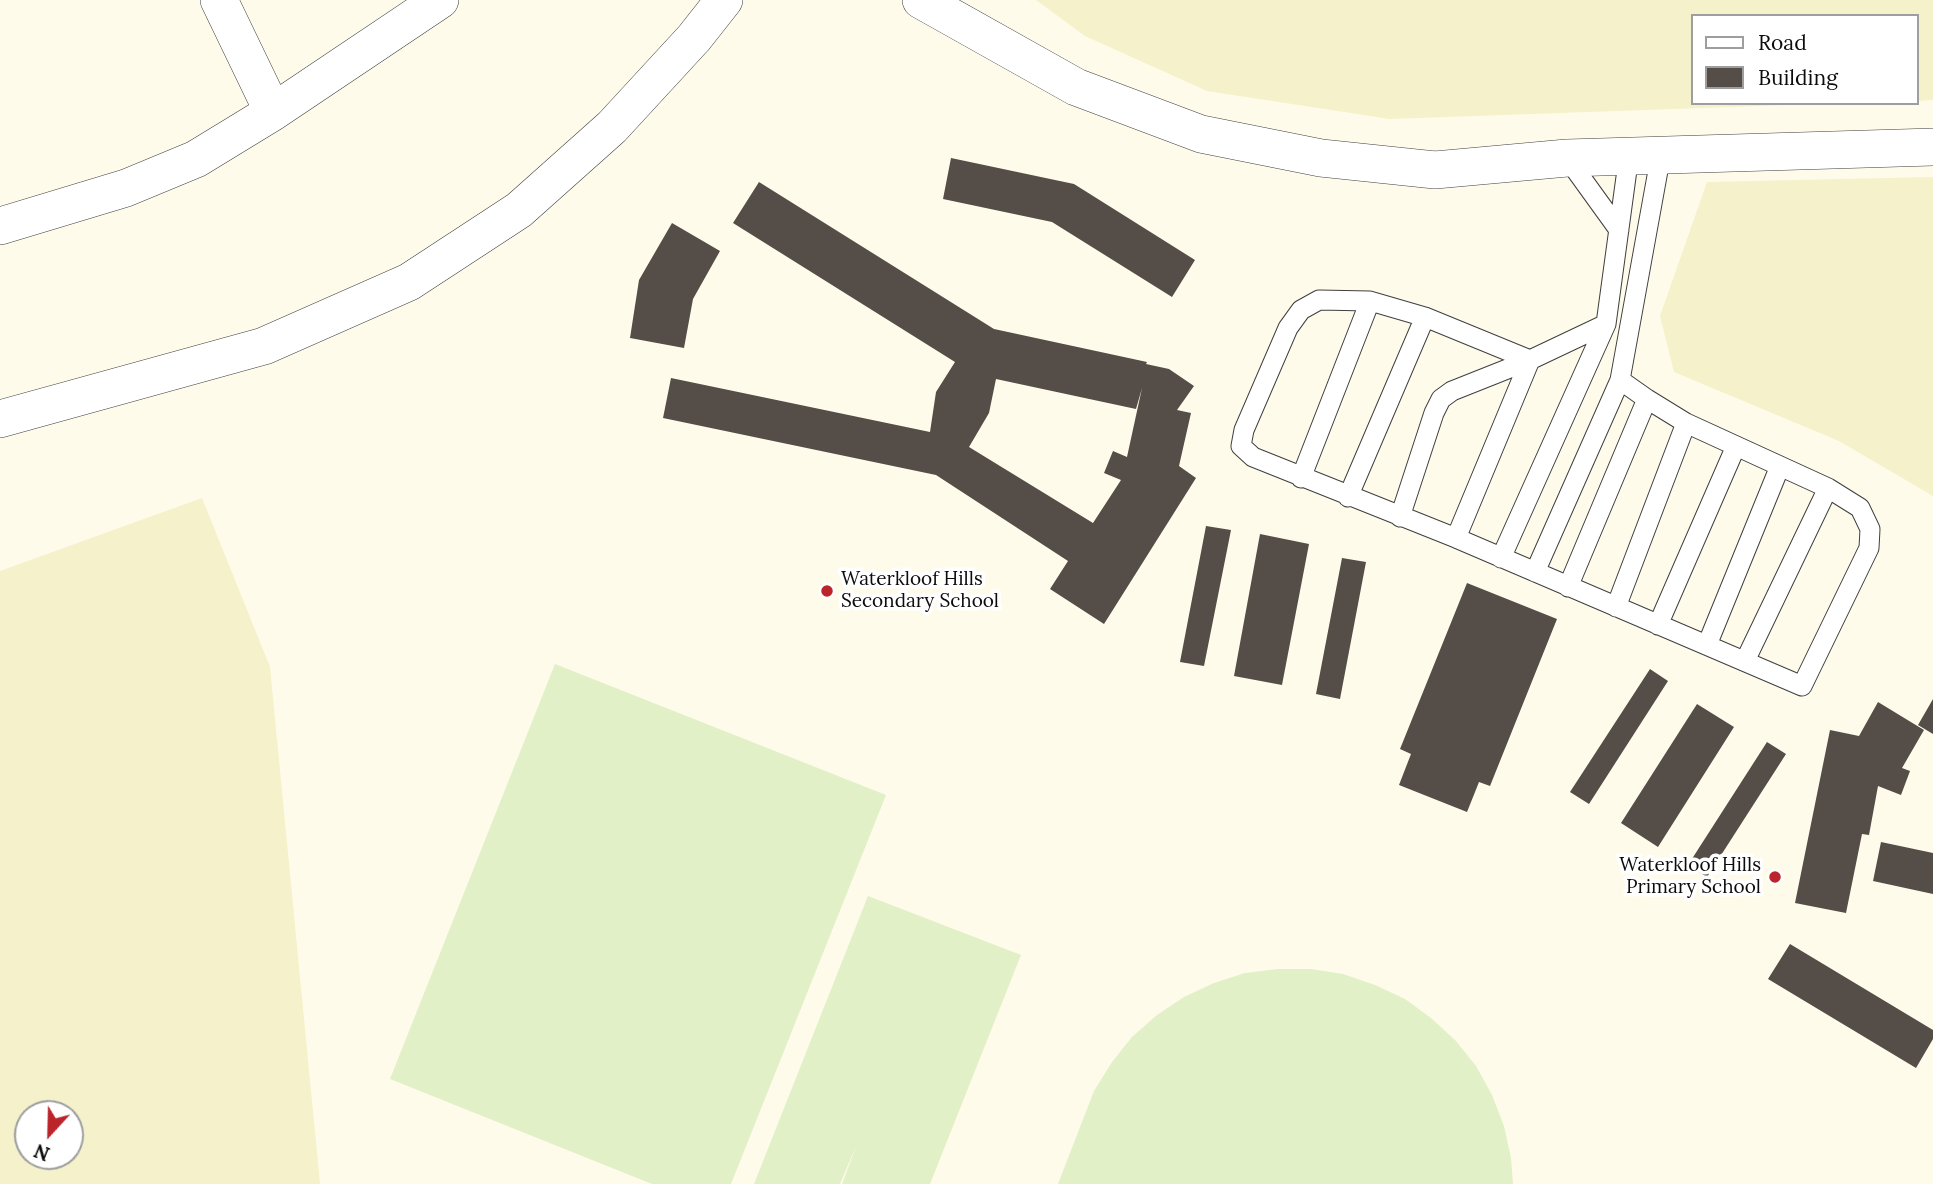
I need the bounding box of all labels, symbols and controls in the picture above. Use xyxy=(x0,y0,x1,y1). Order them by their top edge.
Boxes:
legend xyxy=(1692,14,1919,105)
text: Road xyxy=(1758,29,1807,56)
text: Building xyxy=(1758,64,1838,91)
place label: Waterkloof Hills Secondary School xyxy=(841,569,999,613)
marker: Waterkloof Hills Secondary School xyxy=(819,583,835,599)
place label: Waterkloof Hills Primary School xyxy=(1619,855,1761,899)
marker: Waterkloof Hills Primary School xyxy=(1767,869,1783,885)
north arrow xyxy=(14,1100,84,1170)
text: N xyxy=(31,1139,53,1166)

